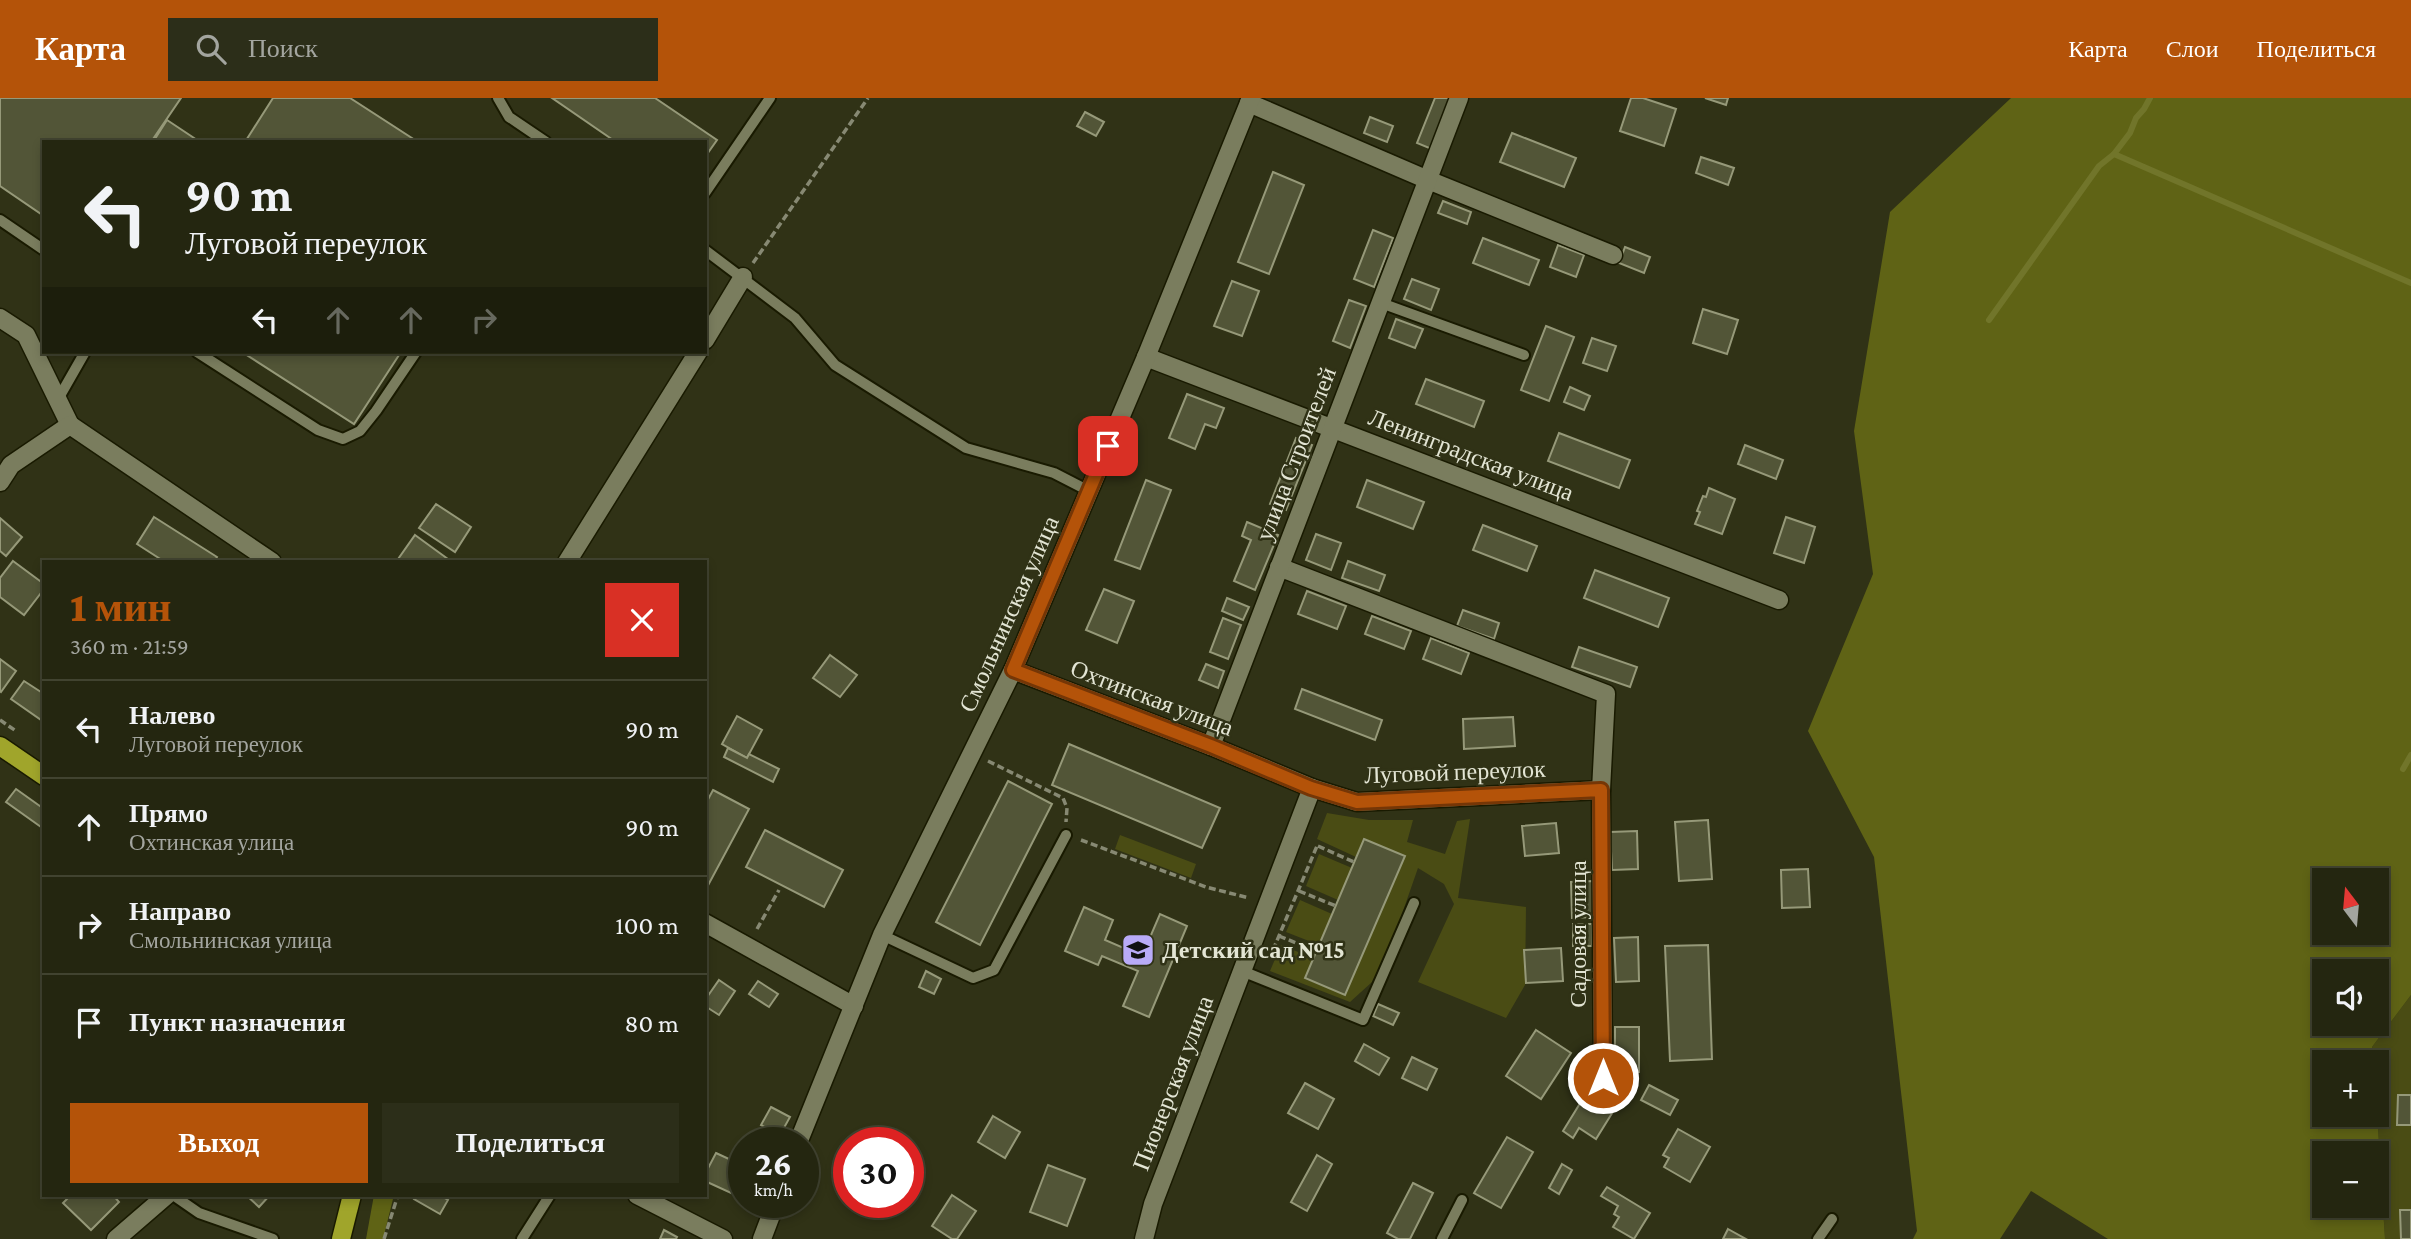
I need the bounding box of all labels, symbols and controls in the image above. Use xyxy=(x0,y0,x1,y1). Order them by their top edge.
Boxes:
search box xyxy=(168,18,658,81)
text: Карта xyxy=(35,30,126,67)
icon: search xyxy=(192,30,230,68)
text: Поиск xyxy=(248,34,318,63)
text: Карта xyxy=(2068,35,2128,62)
text: Слои xyxy=(2166,35,2219,62)
text: Поделиться xyxy=(2257,35,2376,62)
text: 90 m xyxy=(185,167,292,222)
icon: left xyxy=(70,168,161,259)
text: Луговой переулок xyxy=(185,225,427,261)
icon: left xyxy=(246,301,284,339)
icon: ahead xyxy=(319,301,357,339)
icon: ahead xyxy=(392,301,430,339)
icon: right xyxy=(465,301,503,339)
street label: улица Строителей xyxy=(1250,363,1341,544)
street label: Ленинградская улица xyxy=(1365,403,1578,506)
pin xyxy=(1078,416,1138,476)
icon: arrive xyxy=(1089,427,1127,465)
street label: Смольнинская улица xyxy=(953,511,1064,716)
text: 1 мин xyxy=(70,583,172,630)
button: close xyxy=(605,583,679,657)
text: 360 m · 21:59 xyxy=(70,633,189,659)
street label: Охтинская улица xyxy=(1067,654,1238,741)
text: Налево xyxy=(129,701,215,730)
icon: left xyxy=(70,710,108,748)
text: 90 m xyxy=(625,715,679,744)
text: Луговой переулок xyxy=(129,731,303,757)
street label: Луговой переулок xyxy=(1364,755,1547,788)
text: Прямо xyxy=(129,799,208,828)
icon: ahead xyxy=(70,808,108,846)
text: 90 m xyxy=(625,813,679,842)
text: Охтинская улица xyxy=(129,829,294,855)
street label: Садовая улица xyxy=(1564,860,1591,1008)
north arrow xyxy=(2312,868,2389,945)
map controls xyxy=(2312,868,2389,1218)
text: Направо xyxy=(129,897,231,926)
icon: right xyxy=(70,906,108,944)
text: 100 m xyxy=(615,911,679,940)
text: Смольнинская улица xyxy=(129,927,332,953)
school or university icon: Детский сад №15 xyxy=(1119,931,1157,969)
place label: Детский сад №15 xyxy=(1162,936,1345,963)
button: sound xyxy=(2312,959,2389,1036)
street label: Пионерская улица xyxy=(1127,991,1218,1174)
icon: arrive xyxy=(70,1004,108,1042)
text: Пункт назначения xyxy=(129,1008,346,1037)
text: 80 m xyxy=(625,1009,679,1038)
position arrow xyxy=(1566,1041,1640,1115)
button: + xyxy=(2312,1050,2389,1127)
button: Выход xyxy=(70,1103,368,1183)
button: Поделиться xyxy=(382,1103,679,1183)
speed limit sign: 30 xyxy=(833,1127,924,1218)
button: − xyxy=(2312,1141,2389,1218)
text: 26 xyxy=(755,1144,792,1183)
text: km/h xyxy=(754,1180,793,1200)

